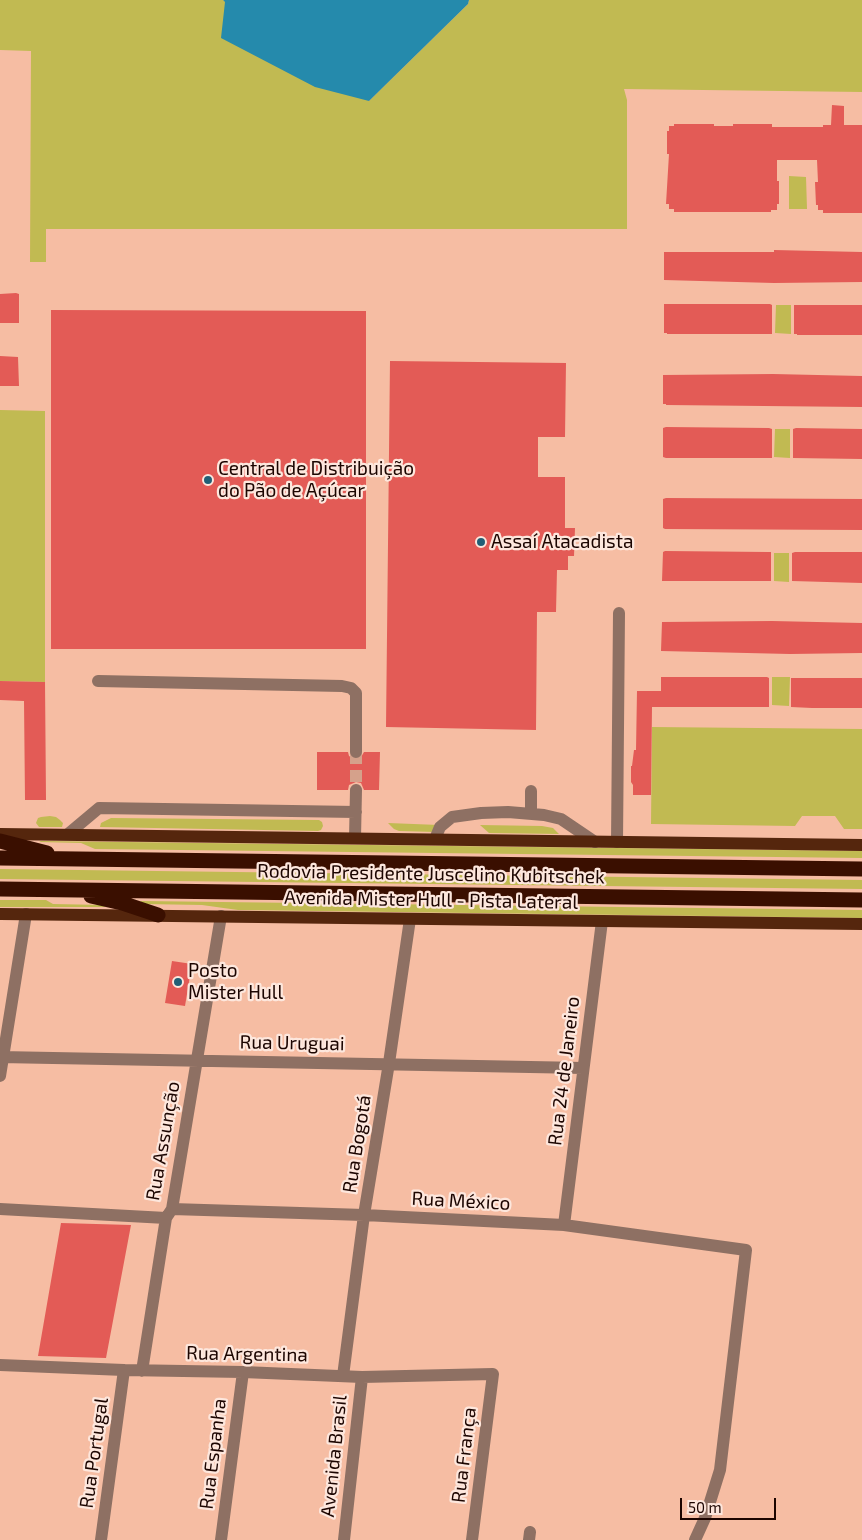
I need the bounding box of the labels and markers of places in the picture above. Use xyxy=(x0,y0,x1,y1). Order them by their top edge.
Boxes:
place label: Central de Distribuição do Pão de Açúcar xyxy=(218,458,414,502)
marker: Central de Distribuição do Pão de Açúcar xyxy=(202,474,214,486)
place label: Assaí Atacadista xyxy=(491,531,633,553)
marker: Assaí Atacadista xyxy=(475,536,487,548)
place label: Posto Mister Hull xyxy=(188,960,283,1004)
marker: Posto Mister Hull xyxy=(172,976,184,988)

